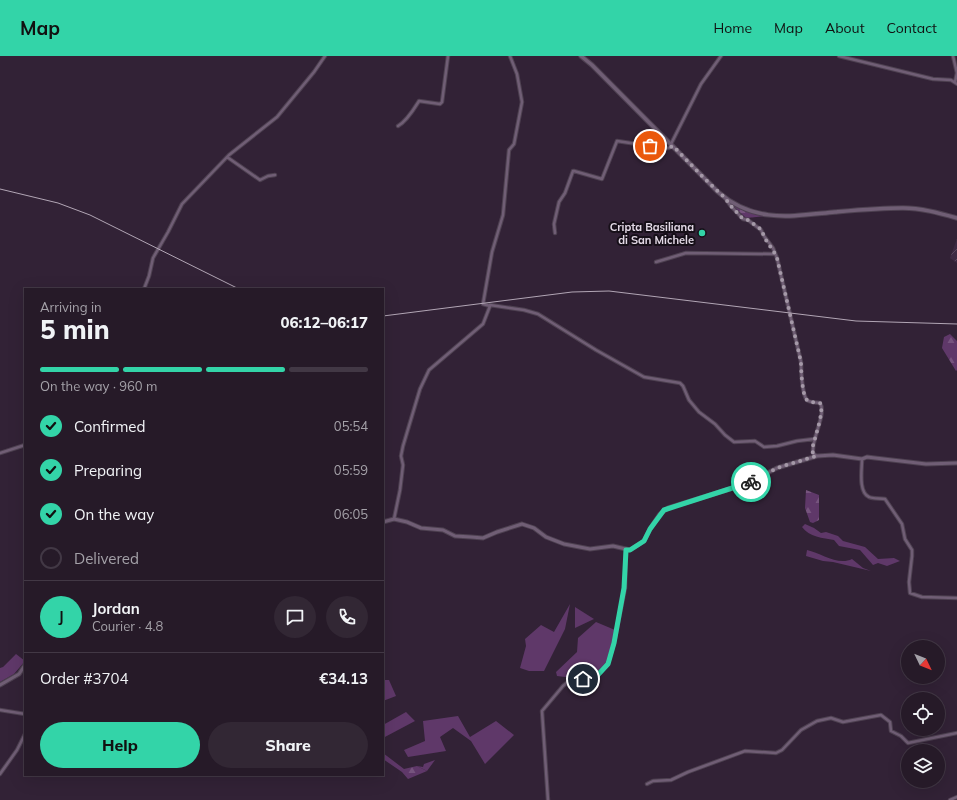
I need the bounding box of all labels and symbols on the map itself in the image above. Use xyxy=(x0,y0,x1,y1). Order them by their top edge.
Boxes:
pin xyxy=(633,129,667,163)
place label: Cripta Basiliana di San Michele xyxy=(610,220,694,247)
marker: Cripta Basiliana di San Michele xyxy=(697,228,707,238)
courier xyxy=(731,462,771,502)
north arrow xyxy=(901,640,945,684)
pin xyxy=(566,662,600,696)

